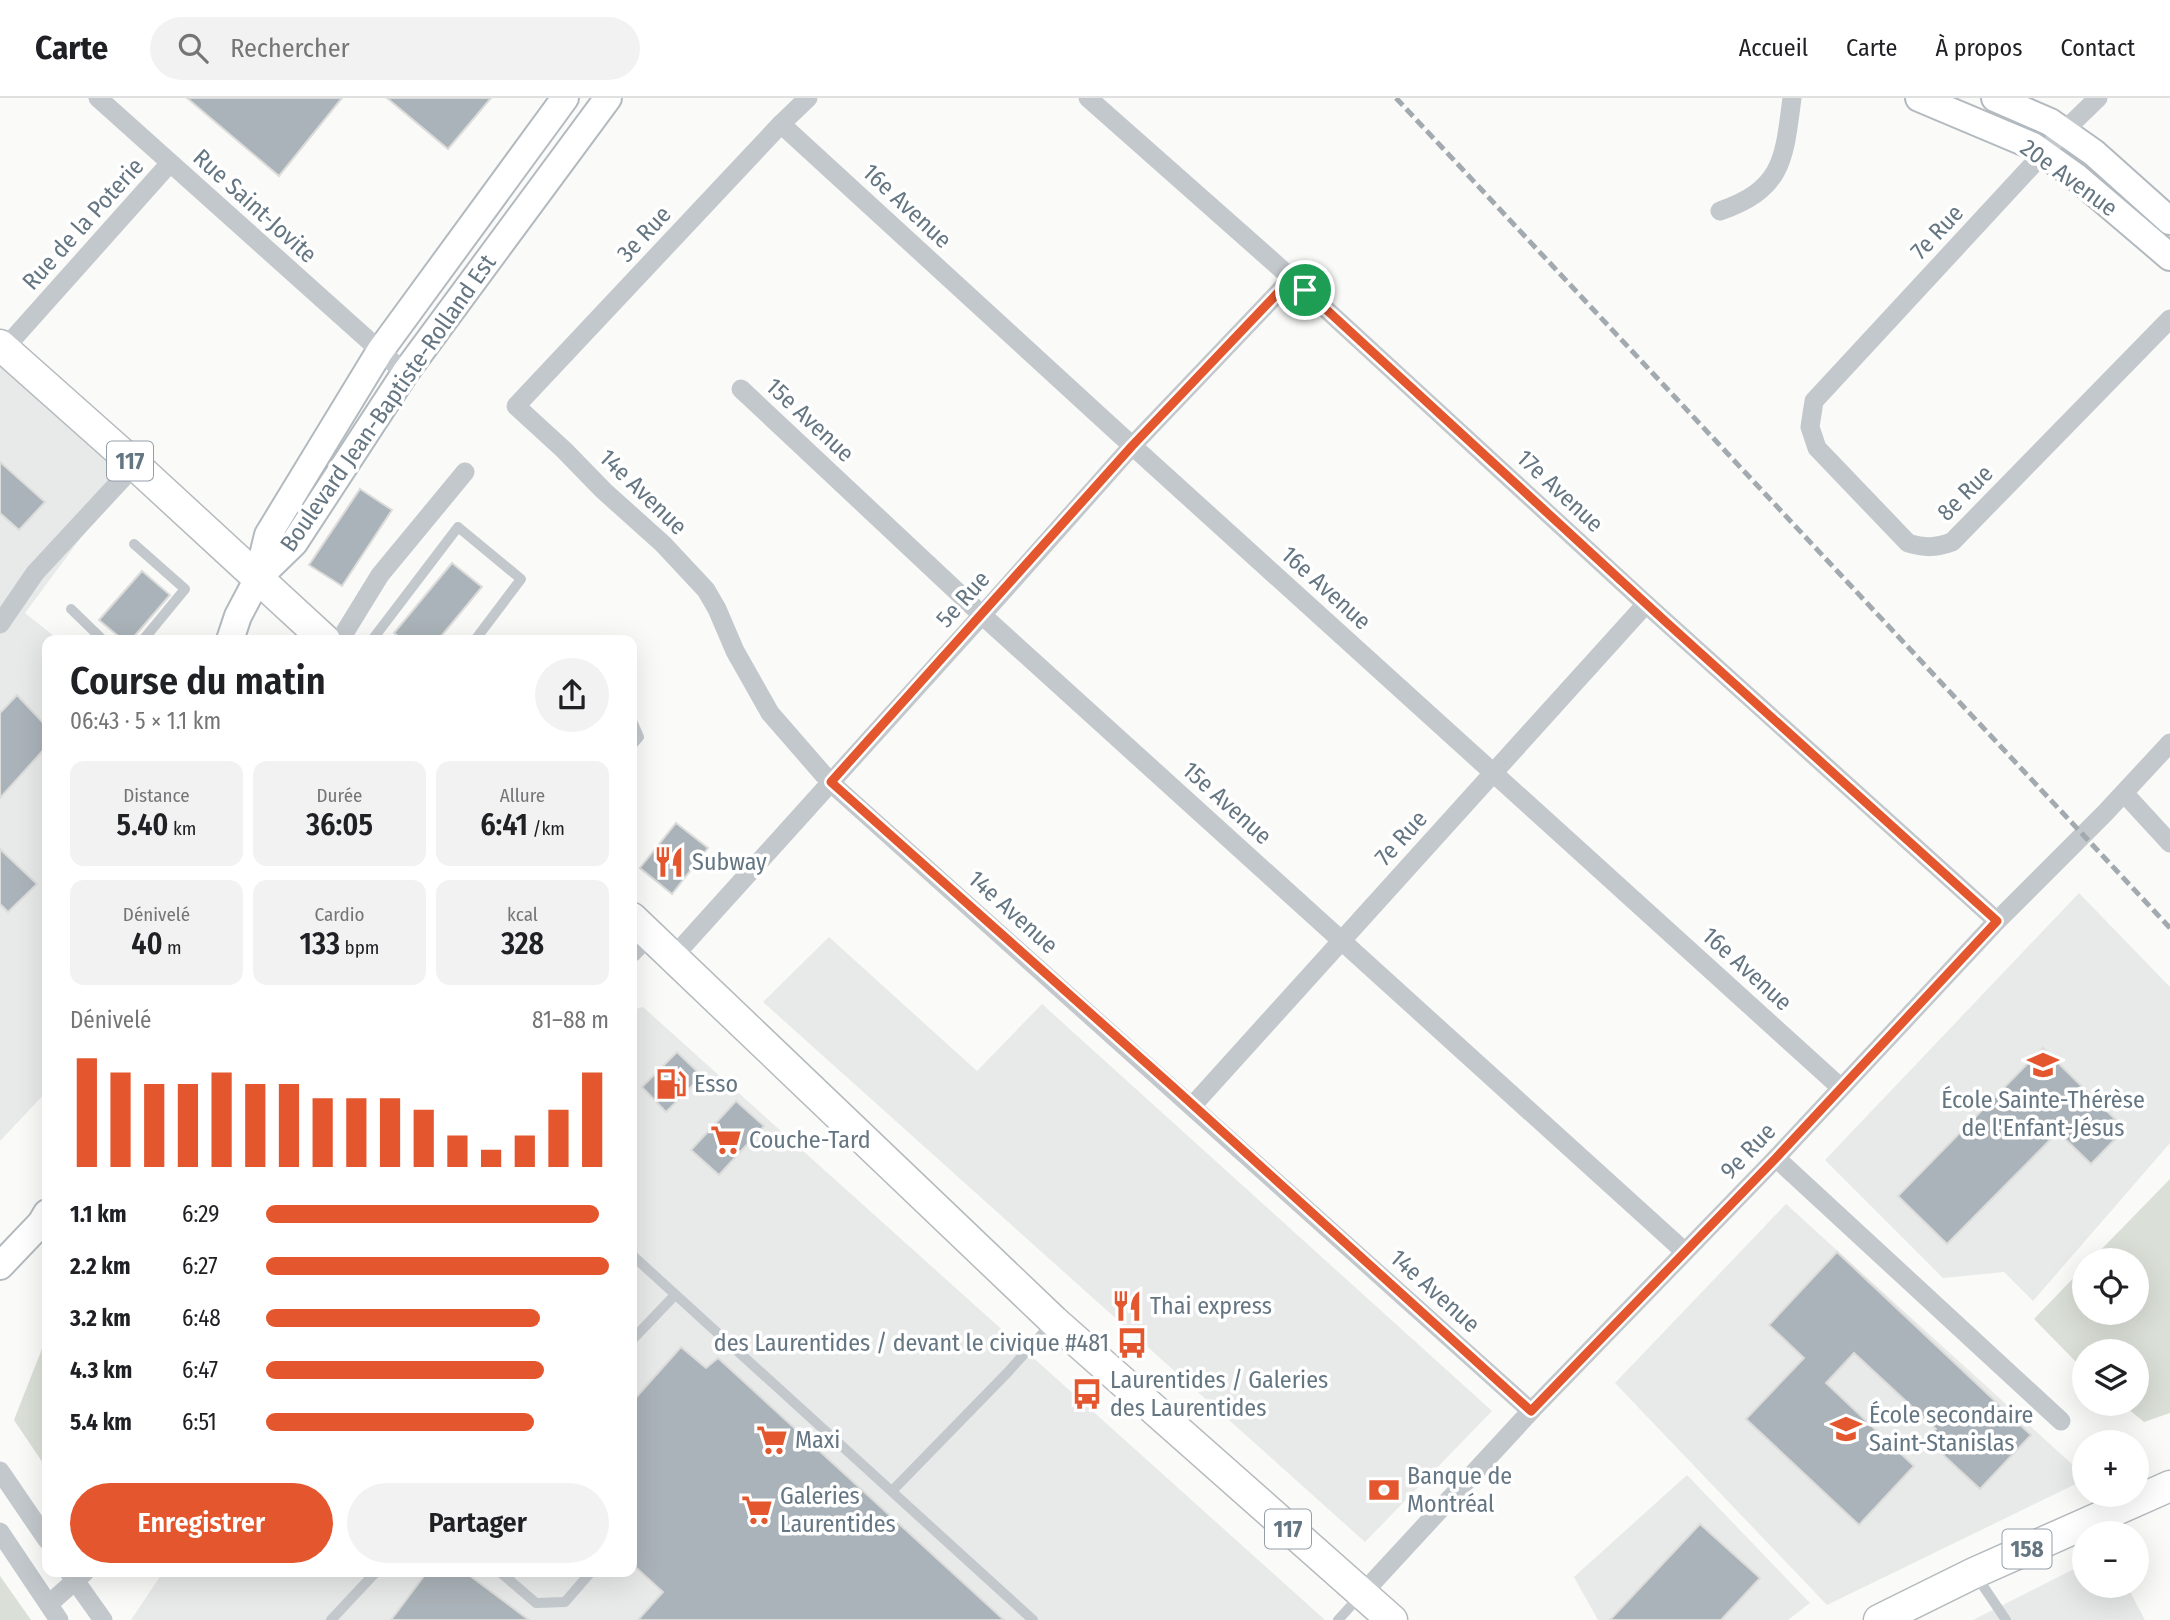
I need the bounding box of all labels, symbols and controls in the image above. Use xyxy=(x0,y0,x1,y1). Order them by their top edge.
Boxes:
search box xyxy=(150,17,640,80)
text: Carte xyxy=(35,28,108,68)
icon: search xyxy=(174,29,212,67)
text: Rechercher xyxy=(230,33,350,64)
text: Accueil xyxy=(1739,34,1808,62)
text: Carte xyxy=(1846,34,1897,62)
text: À propos xyxy=(1935,34,2022,62)
text: Contact xyxy=(2060,34,2135,62)
street label: 20e Avenue xyxy=(2015,134,2123,222)
street label: Rue Saint-Jovite xyxy=(188,143,322,269)
street label: Rue de la Poterie xyxy=(17,153,149,295)
street label: 16e Avenue xyxy=(857,158,957,254)
street label: 7e Rue xyxy=(1905,199,1969,265)
street label: 3e Rue xyxy=(611,200,677,268)
street label: Boulevard Jean-Baptiste-Rolland Est xyxy=(274,249,502,557)
pin xyxy=(1275,260,1335,320)
icon: arrive xyxy=(1286,271,1324,309)
street label: 15e Avenue xyxy=(760,372,860,468)
road number: 117 xyxy=(107,442,153,480)
street label: 14e Avenue xyxy=(593,444,693,540)
street label: 17e Avenue xyxy=(1511,444,1609,538)
street label: 8e Rue xyxy=(1931,459,1999,527)
street label: 16e Avenue xyxy=(1275,540,1377,636)
street label: 5e Rue xyxy=(931,565,995,633)
text: Course du matin xyxy=(70,658,326,704)
button: share xyxy=(535,658,609,732)
text: 06:43 · 5 × 1.1 km xyxy=(70,707,221,735)
street label: 15e Avenue xyxy=(1177,756,1277,850)
text: Distance xyxy=(123,784,190,807)
text: Durée xyxy=(317,784,362,807)
text: Allure xyxy=(500,784,545,807)
street label: 7e Rue xyxy=(1369,805,1433,871)
text: 5.40 xyxy=(117,807,169,843)
text: 36:05 xyxy=(306,807,373,843)
text: 6:41 xyxy=(480,807,528,843)
text: km xyxy=(169,817,196,840)
text: /km xyxy=(528,817,565,840)
restaurant icon: Subway xyxy=(652,845,686,879)
place label: Subway xyxy=(692,848,767,876)
street label: 14e Avenue xyxy=(963,865,1063,959)
text: Dénivelé xyxy=(123,903,190,926)
text: Cardio xyxy=(315,903,364,926)
text: kcal xyxy=(507,903,538,926)
street label: 16e Avenue xyxy=(1696,921,1798,1017)
text: 40 xyxy=(131,926,163,962)
text: 133 xyxy=(300,926,340,962)
text: 328 xyxy=(501,926,544,962)
text: m xyxy=(163,936,182,959)
text: bpm xyxy=(340,936,379,959)
text: Dénivelé xyxy=(70,1006,151,1034)
text: 81–88 m xyxy=(532,1006,609,1034)
school or university icon: École Sainte-Thérèse de l'Enfant-Jésus xyxy=(2026,1048,2060,1082)
fuel station icon: Esso xyxy=(654,1067,688,1101)
place label: Esso xyxy=(694,1070,738,1098)
place label: École Sainte-Thérèse de l'Enfant-Jésus xyxy=(1941,1085,2145,1142)
street label: 9e Rue xyxy=(1715,1117,1781,1185)
supermarket icon: Couche-Tard xyxy=(709,1123,743,1157)
place label: Couche-Tard xyxy=(749,1126,871,1154)
text: 1.1 km xyxy=(70,1200,126,1228)
text: 6:29 xyxy=(182,1200,219,1228)
street label: 14e Avenue xyxy=(1385,1244,1485,1338)
map controls xyxy=(2072,1248,2149,1598)
button: locate xyxy=(2072,1248,2149,1325)
text: 2.2 km xyxy=(70,1252,131,1280)
text: 6:27 xyxy=(182,1252,218,1280)
restaurant icon: Thai express xyxy=(1110,1289,1144,1323)
place label: Thai express xyxy=(1150,1292,1272,1320)
text: 3.2 km xyxy=(70,1304,131,1332)
text: 6:48 xyxy=(182,1304,221,1332)
bus stop icon: des Laurentides / devant le civique #481 xyxy=(1115,1326,1149,1360)
place label: des Laurentides / devant le civique #481 xyxy=(714,1329,1109,1357)
button: layers xyxy=(2072,1339,2149,1416)
text: 4.3 km xyxy=(70,1356,132,1384)
text: 6:47 xyxy=(182,1356,218,1384)
place label: Laurentides / Galeries des Laurentides xyxy=(1110,1366,1328,1422)
bus stop icon: Laurentides / Galeries des Laurentides xyxy=(1070,1377,1104,1411)
place label: École secondaire Saint-Stanislas xyxy=(1869,1400,2033,1457)
text: 5.4 km xyxy=(70,1408,132,1436)
text: 6:51 xyxy=(182,1408,217,1436)
school or university icon: École secondaire Saint-Stanislas xyxy=(1829,1412,1863,1446)
supermarket icon: Maxi xyxy=(755,1423,789,1457)
place label: Maxi xyxy=(795,1426,840,1454)
button: + xyxy=(2072,1430,2149,1507)
place label: Banque de Montréal xyxy=(1407,1462,1512,1518)
bank icon: Banque de Montréal xyxy=(1367,1473,1401,1507)
place label: Galeries Laurentides xyxy=(780,1482,896,1538)
button: Enregistrer xyxy=(70,1483,333,1563)
button: Partager xyxy=(347,1483,609,1563)
supermarket icon: Galeries Laurentides xyxy=(740,1493,774,1527)
road number: 117 xyxy=(1265,1510,1311,1548)
button: − xyxy=(2072,1521,2149,1598)
road number: 158 xyxy=(2002,1530,2052,1568)

